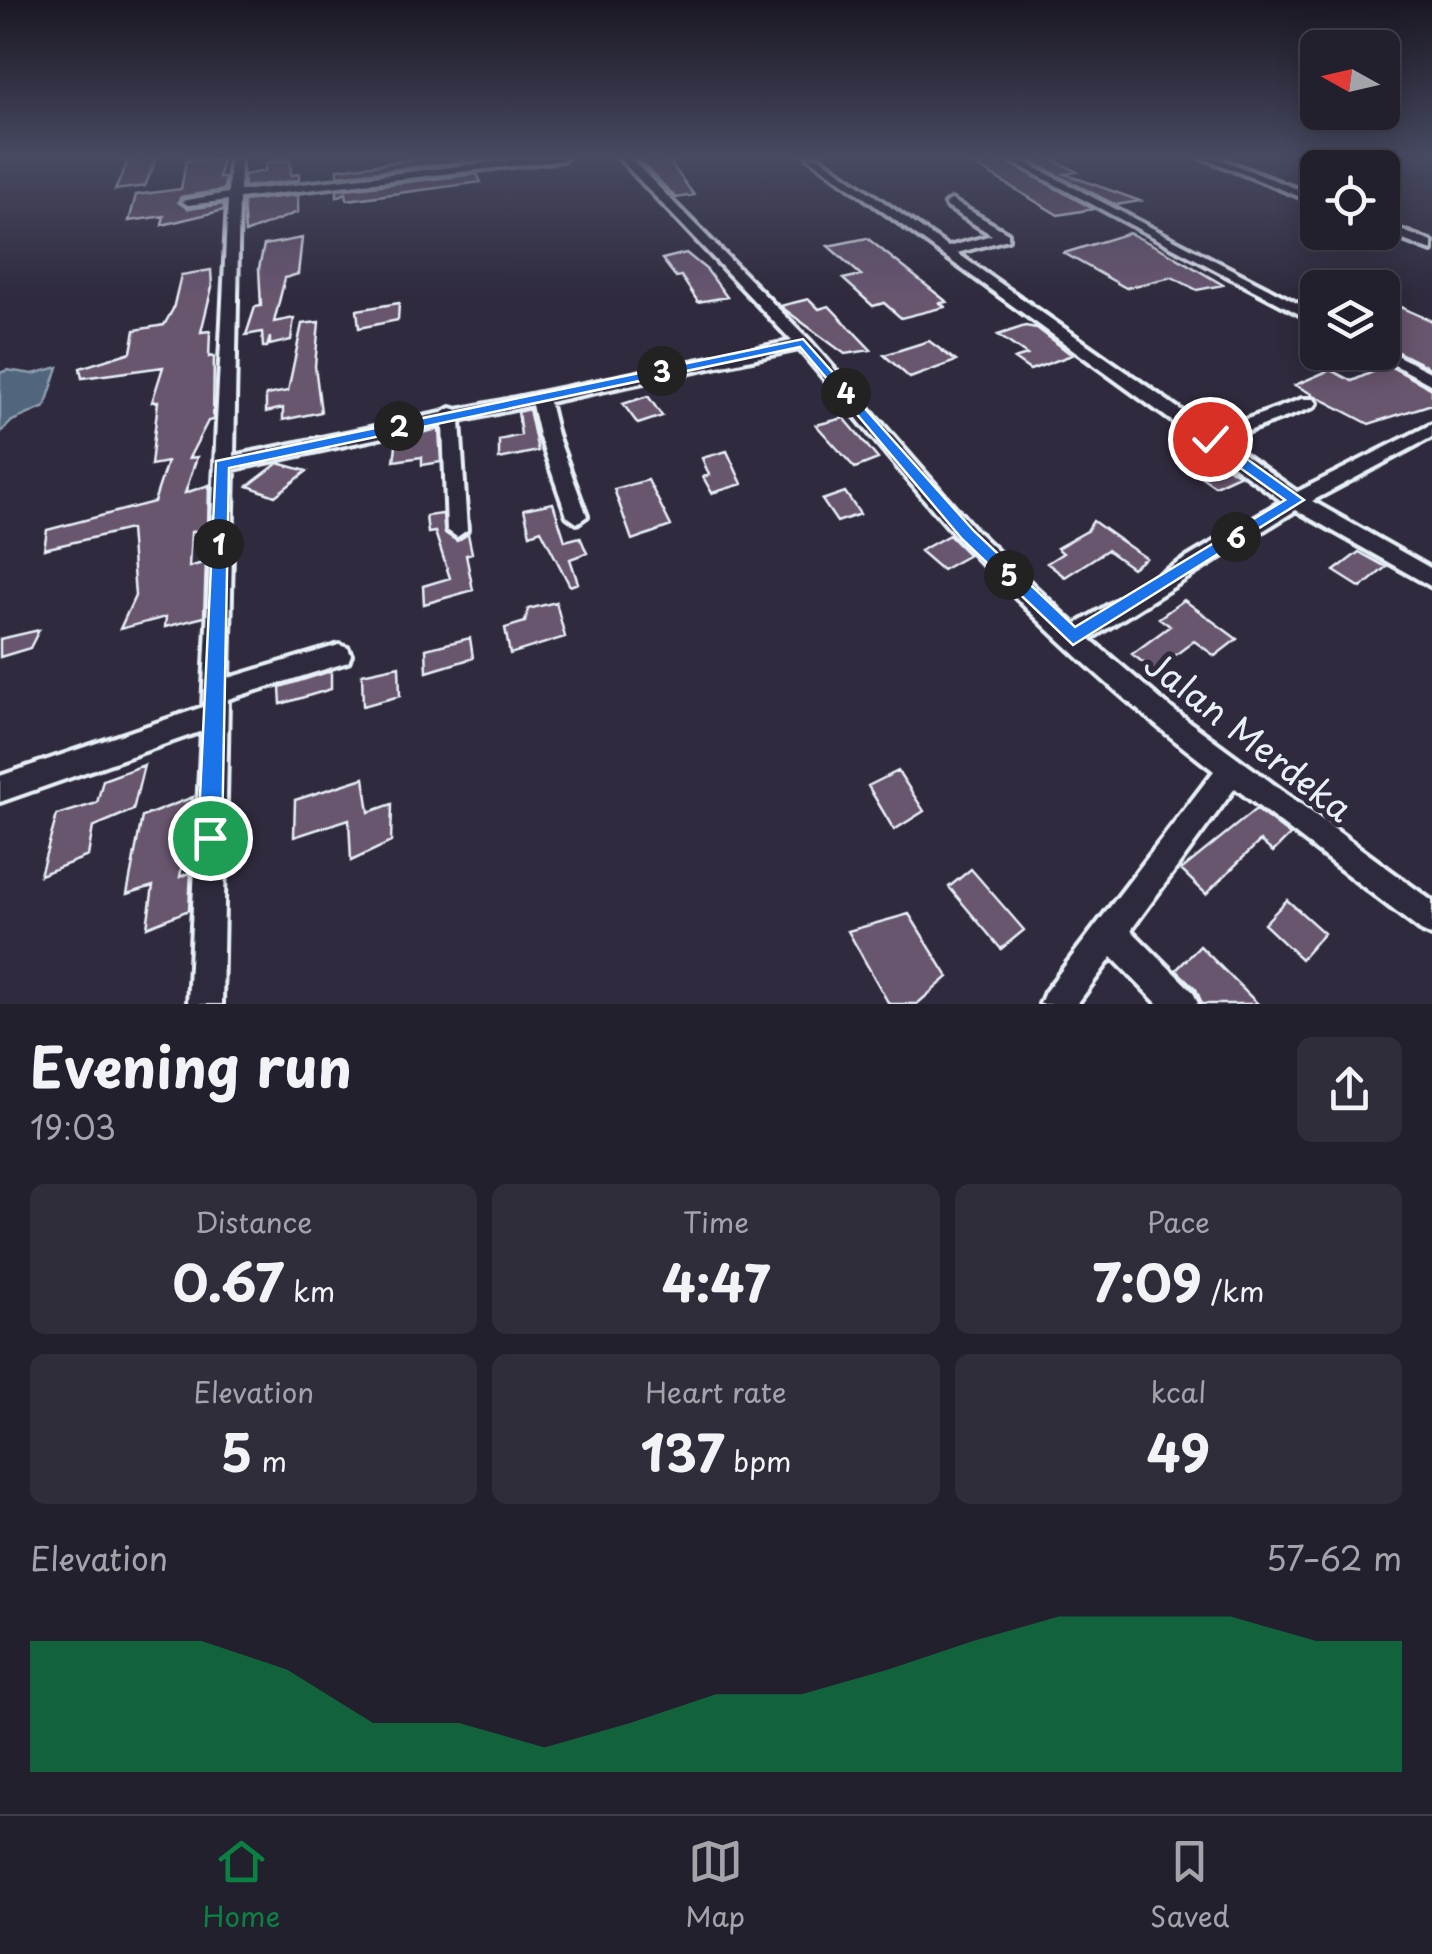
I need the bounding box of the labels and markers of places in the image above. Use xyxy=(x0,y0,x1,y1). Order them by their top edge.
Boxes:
pin: 3 xyxy=(637,346,687,396)
pin: 4 xyxy=(821,368,871,418)
pin xyxy=(1168,397,1253,482)
pin: 2 xyxy=(374,401,424,451)
pin: 6 xyxy=(1211,512,1261,562)
pin: 1 xyxy=(194,519,244,569)
pin: 5 xyxy=(984,550,1034,600)
pin xyxy=(168,796,253,881)

